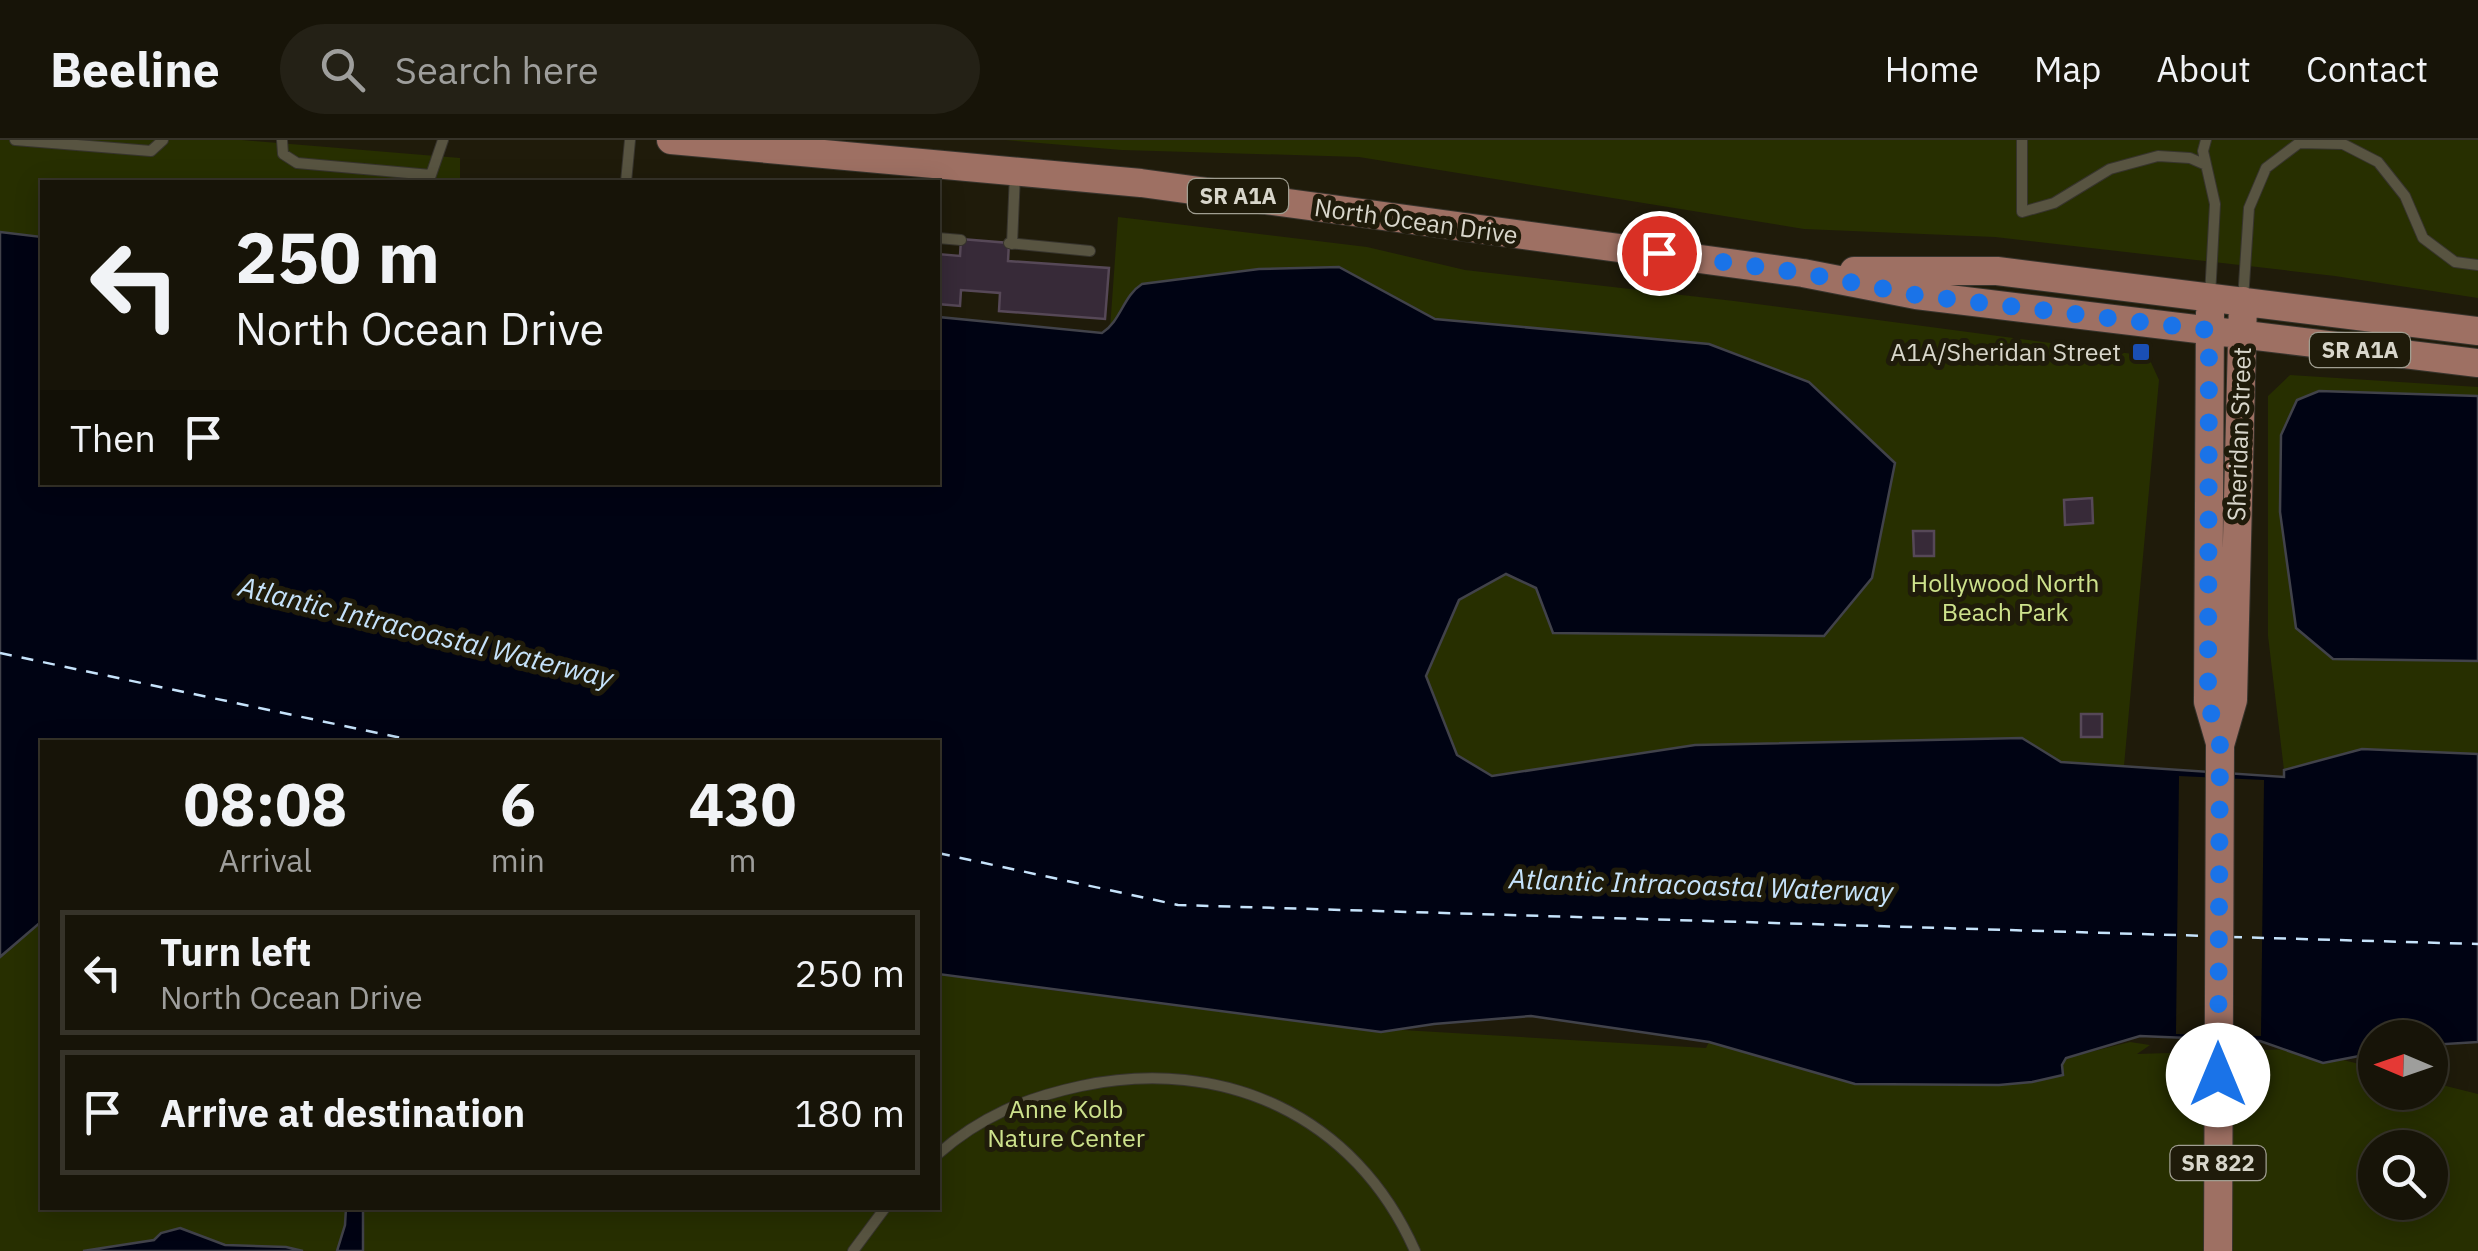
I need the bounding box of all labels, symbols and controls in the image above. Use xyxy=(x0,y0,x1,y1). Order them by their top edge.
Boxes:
search box xyxy=(280,24,980,114)
text: Beeline xyxy=(50,38,220,100)
icon: search xyxy=(315,42,370,97)
text: Search here xyxy=(395,45,599,94)
text: Home xyxy=(1885,46,1979,92)
text: Map xyxy=(2034,46,2101,92)
text: About xyxy=(2156,46,2251,92)
text: Contact xyxy=(2306,46,2428,92)
road number: SR A1A xyxy=(1188,179,1288,213)
street label: North Ocean Drive xyxy=(1312,190,1520,251)
text: 250 m xyxy=(235,211,440,302)
pin xyxy=(1617,211,1702,296)
icon: left xyxy=(70,220,200,350)
icon: arrive xyxy=(1632,226,1687,281)
text: North Ocean Drive xyxy=(235,299,604,357)
road number: SR A1A xyxy=(2310,333,2410,367)
place label: A1A/Sheridan Street xyxy=(1890,335,2121,368)
marker: A1A/Sheridan Street xyxy=(2130,341,2152,363)
street label: Sheridan Street xyxy=(2219,346,2258,522)
icon: arrive xyxy=(176,410,231,465)
text: Then xyxy=(70,413,156,462)
park label: Hollywood North Beach Park xyxy=(1911,566,2099,628)
water label: Atlantic Intracoastal Waterway xyxy=(234,567,619,696)
text: 08:08 xyxy=(184,764,347,843)
text: 6 xyxy=(500,764,536,843)
text: 430 xyxy=(688,764,796,843)
text: Arrival xyxy=(219,839,312,881)
text: min xyxy=(491,839,545,881)
text: m xyxy=(729,839,756,881)
water label: Atlantic Intracoastal Waterway xyxy=(1507,859,1895,910)
text: Turn left xyxy=(160,927,311,976)
icon: left xyxy=(75,945,130,1000)
text: 250 m xyxy=(794,948,905,997)
text: North Ocean Drive xyxy=(160,976,423,1018)
north arrow xyxy=(2358,1020,2448,1110)
map controls xyxy=(2358,1020,2448,1220)
position arrow xyxy=(2166,1023,2270,1127)
icon: arrive xyxy=(75,1085,130,1140)
text: Arrive at destination xyxy=(160,1088,525,1137)
text: 180 m xyxy=(794,1088,905,1137)
park label: Anne Kolb Nature Center xyxy=(987,1092,1145,1154)
button: search xyxy=(2358,1130,2448,1220)
road number: SR 822 xyxy=(2170,1146,2266,1180)

